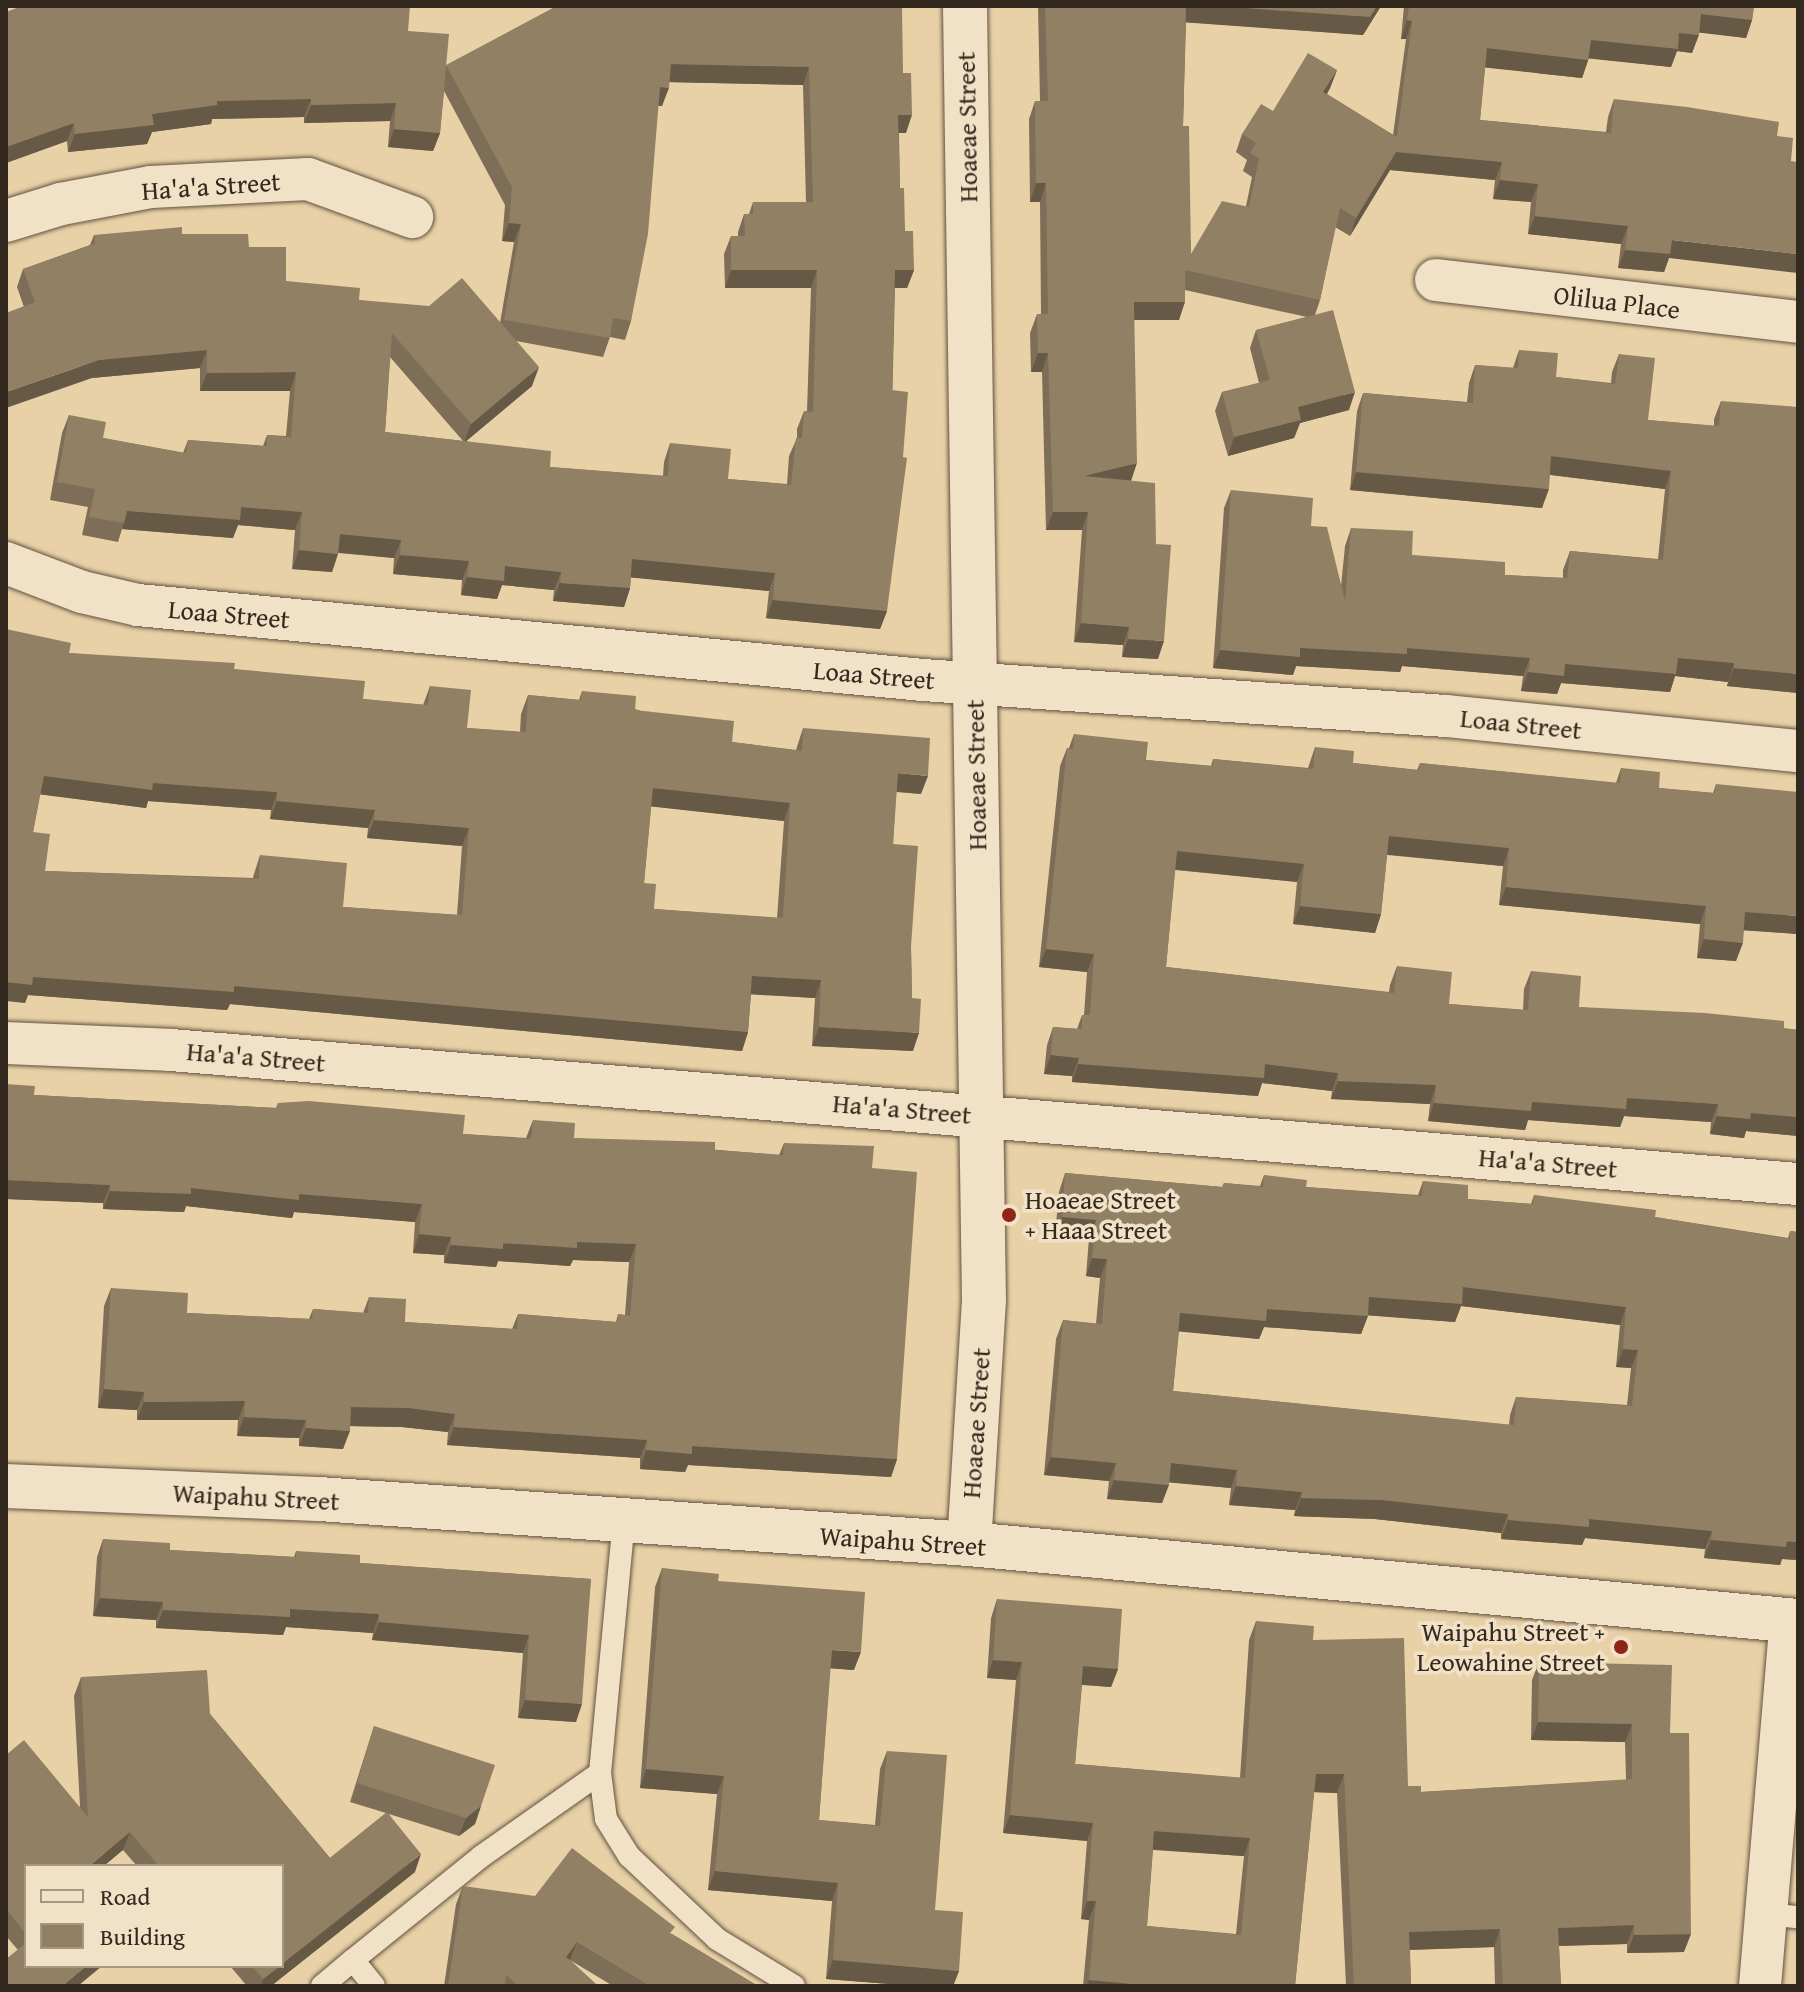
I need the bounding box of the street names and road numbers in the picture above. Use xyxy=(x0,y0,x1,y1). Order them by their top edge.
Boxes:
street label: Hoaeae Street xyxy=(950,51,984,203)
street label: Ha'a'a Street xyxy=(141,166,281,206)
street label: Olilua Place xyxy=(1552,279,1682,325)
street label: Loaa Street xyxy=(167,593,291,635)
street label: Loaa Street xyxy=(812,654,936,696)
street label: Hoaeae Street xyxy=(959,699,993,851)
street label: Loaa Street xyxy=(1459,702,1583,746)
street label: Ha'a'a Street xyxy=(185,1035,327,1079)
street label: Ha'a'a Street xyxy=(831,1087,973,1131)
street label: Ha'a'a Street xyxy=(1477,1141,1619,1185)
street label: Hoaeae Street xyxy=(955,1347,997,1499)
street label: Waipahu Street xyxy=(172,1477,340,1517)
street label: Waipahu Street xyxy=(819,1520,987,1562)

